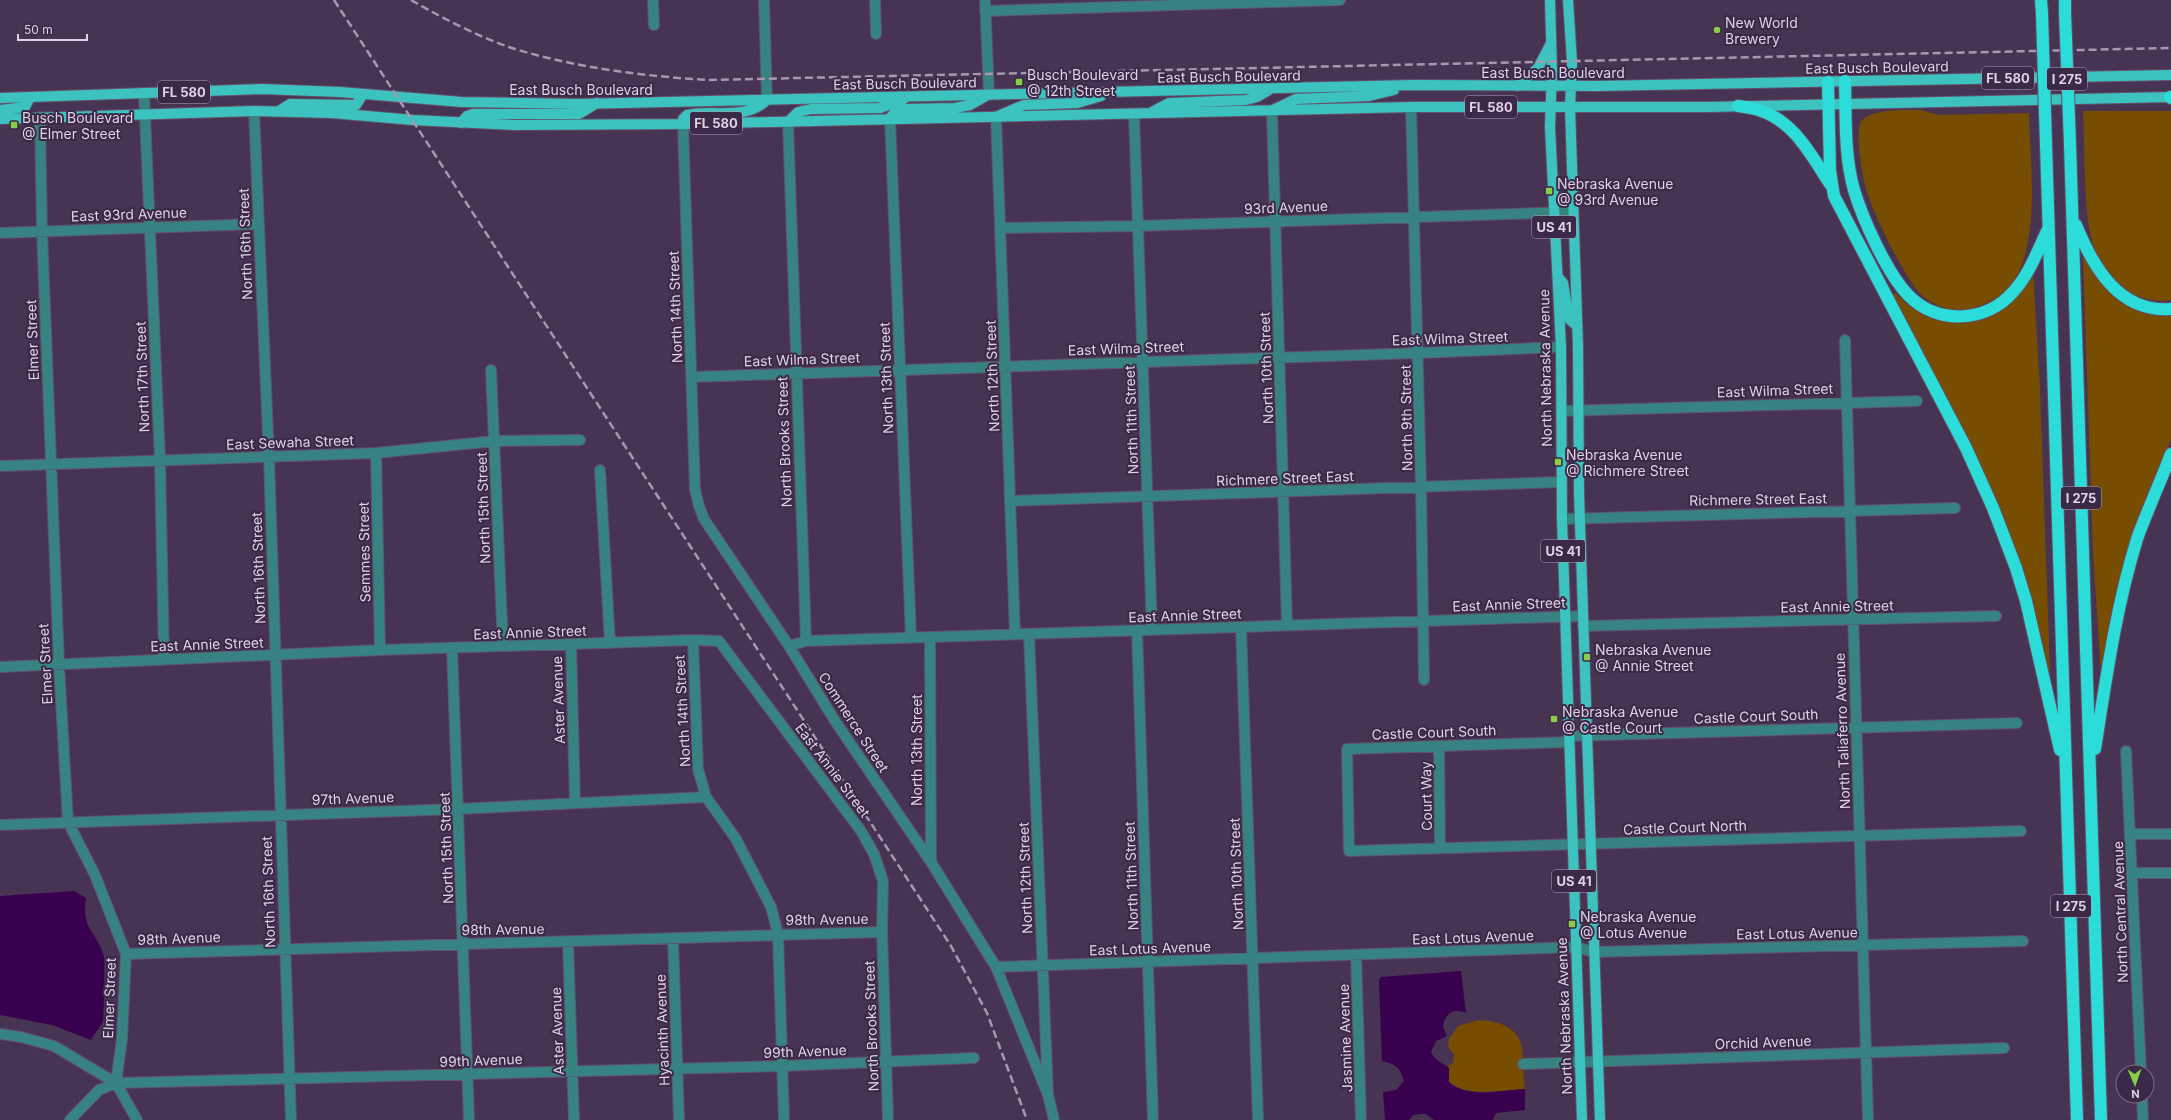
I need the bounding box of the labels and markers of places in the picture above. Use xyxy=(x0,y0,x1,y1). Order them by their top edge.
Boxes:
place label: New World Brewery xyxy=(1725,14,1798,47)
marker: New World Brewery xyxy=(1712,25,1722,35)
place label: Busch Boulevard @ 12th Street xyxy=(1027,66,1138,99)
marker: Busch Boulevard @ 12th Street xyxy=(1014,77,1024,87)
place label: Busch Boulevard @ Elmer Street xyxy=(22,109,133,142)
marker: Busch Boulevard @ Elmer Street xyxy=(9,120,19,130)
place label: Nebraska Avenue @ 93rd Avenue xyxy=(1557,175,1673,208)
marker: Nebraska Avenue @ 93rd Avenue xyxy=(1544,186,1554,196)
place label: Nebraska Avenue @ Richmere Street xyxy=(1566,446,1690,479)
marker: Nebraska Avenue @ Richmere Street xyxy=(1553,457,1563,467)
place label: Nebraska Avenue @ Annie Street xyxy=(1595,641,1711,674)
marker: Nebraska Avenue @ Annie Street xyxy=(1582,652,1592,662)
place label: Nebraska Avenue @ Castle Court xyxy=(1562,703,1678,736)
marker: Nebraska Avenue @ Castle Court xyxy=(1549,714,1559,724)
place label: Nebraska Avenue @ Lotus Avenue xyxy=(1580,908,1696,941)
marker: Nebraska Avenue @ Lotus Avenue xyxy=(1567,919,1577,929)

